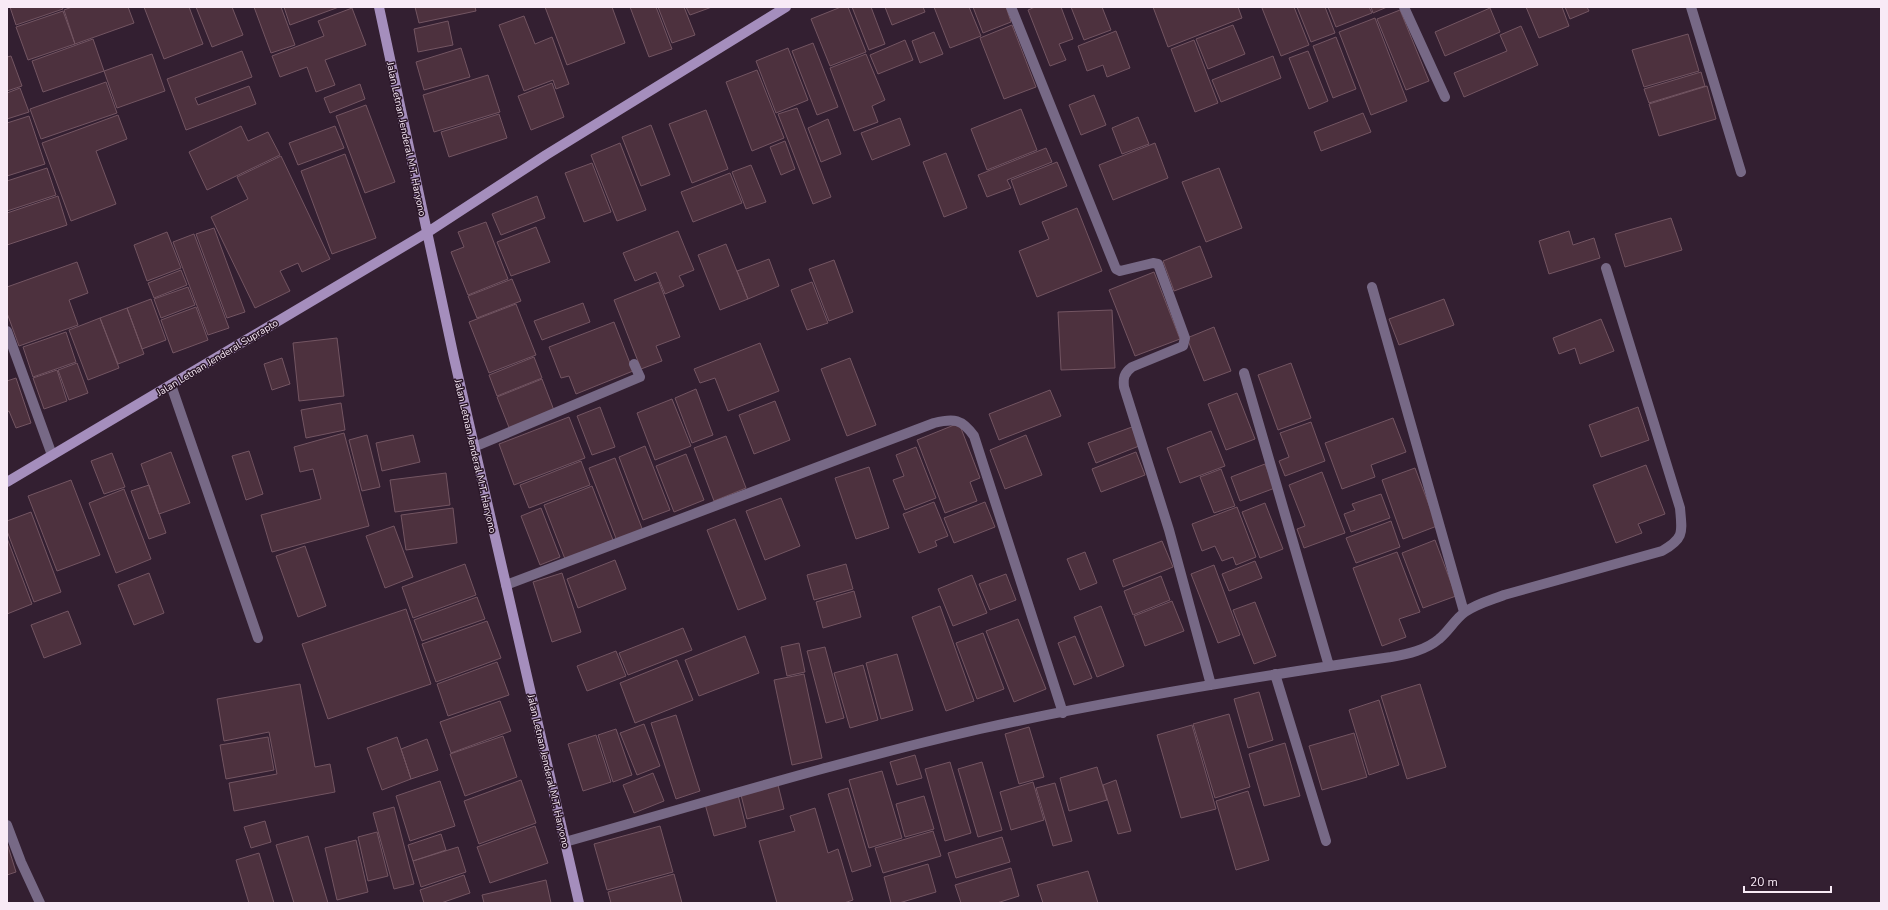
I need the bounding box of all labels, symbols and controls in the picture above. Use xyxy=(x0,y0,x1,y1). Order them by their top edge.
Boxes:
street label: Jalan Letnan Jenderal M.T. Haryono xyxy=(383,60,429,218)
street label: Jalan Letnan Jenderal Suprapto xyxy=(153,316,281,400)
street label: Jalan Letnan Jenderal M.T. Haryono xyxy=(450,377,500,535)
street label: Jalan Letnan Jenderal M.T. Haryono xyxy=(523,692,573,850)
scale bar xyxy=(1744,868,1831,894)
text: 20 m xyxy=(1750,874,1778,890)

